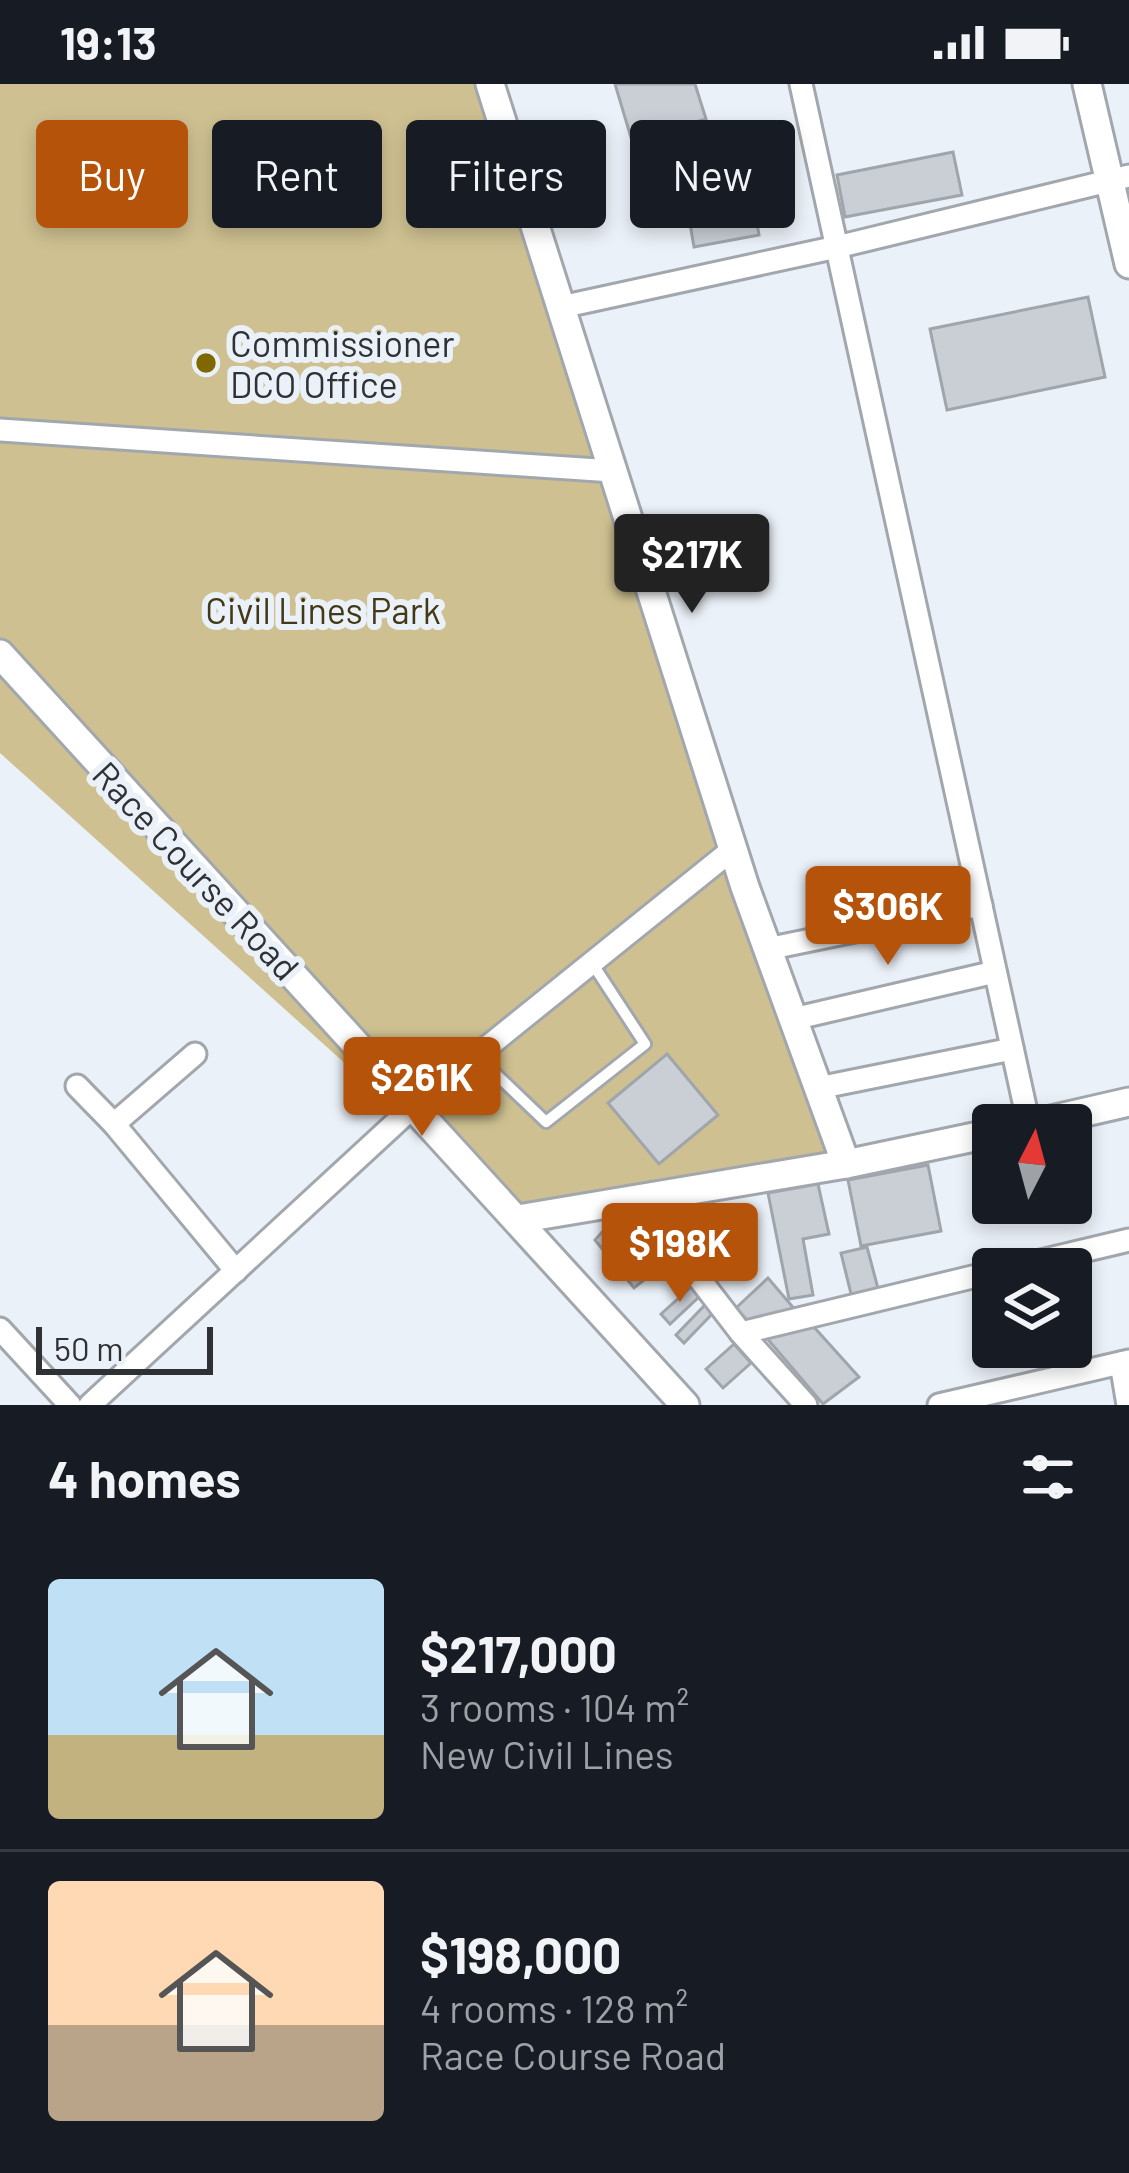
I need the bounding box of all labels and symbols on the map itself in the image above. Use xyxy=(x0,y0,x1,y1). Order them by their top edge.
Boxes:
place label: Commissioner DCO Office xyxy=(230,321,455,405)
marker: Commissioner DCO Office xyxy=(193,350,219,376)
pin: $217K xyxy=(608,514,776,616)
park label: Civil Lines Park xyxy=(205,588,441,631)
street label: Race Course Road xyxy=(85,752,309,988)
pin: $306K xyxy=(804,866,972,968)
pin: $261K xyxy=(338,1037,506,1139)
north arrow xyxy=(972,1104,1092,1224)
pin: $198K xyxy=(596,1203,764,1305)
scale bar xyxy=(36,1321,213,1374)

